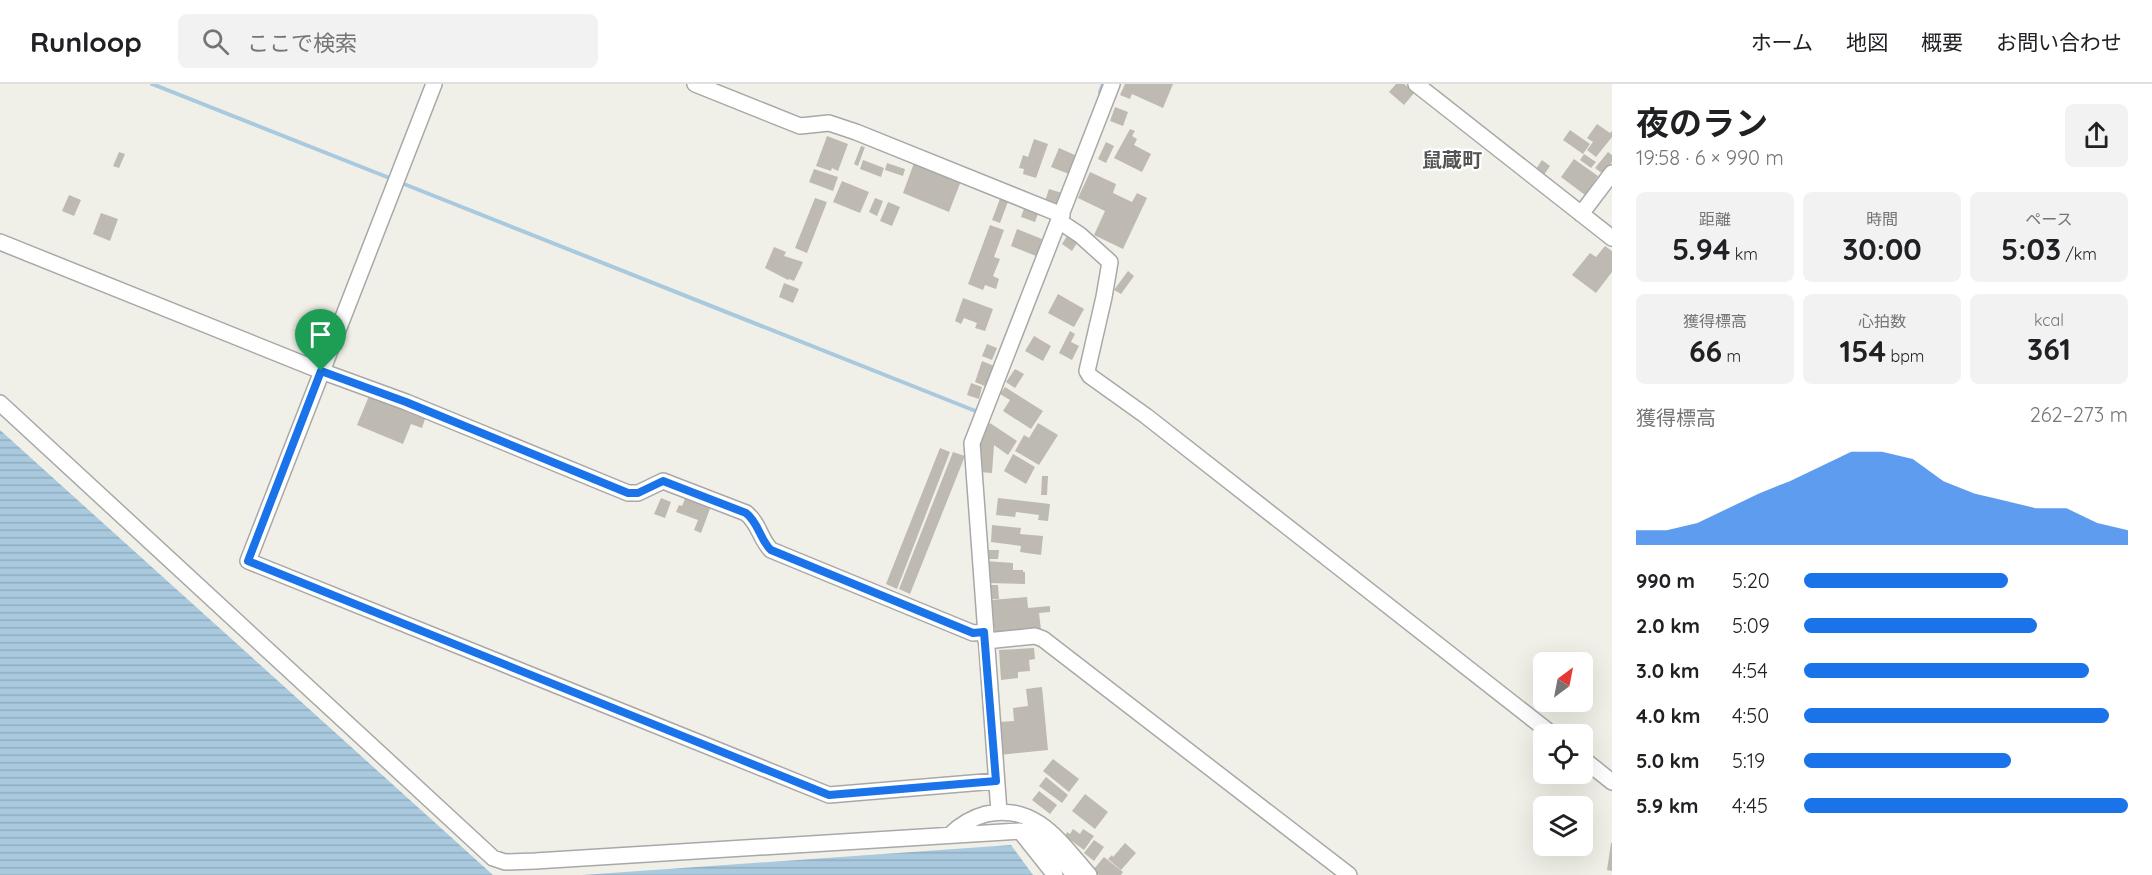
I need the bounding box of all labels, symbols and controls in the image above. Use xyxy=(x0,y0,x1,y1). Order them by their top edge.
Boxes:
search box xyxy=(178,14,598,68)
text: Runloop xyxy=(30,24,142,59)
icon: search xyxy=(199,25,232,58)
text: ここで検索 xyxy=(247,29,357,57)
text: ホーム xyxy=(1751,29,1813,55)
text: 地図 xyxy=(1846,29,1888,55)
text: 概要 xyxy=(1921,29,1963,55)
text: お問い合わせ xyxy=(1996,29,2122,55)
text: 夜のラン xyxy=(1636,102,1768,143)
button: share xyxy=(2065,104,2128,167)
text: 19:58 · 6 × 990 m xyxy=(1636,145,1784,170)
district label: 鼠蔵町 xyxy=(1422,147,1482,172)
text: 距離 xyxy=(1699,209,1731,229)
text: 時間 xyxy=(1866,209,1898,229)
text: ペース xyxy=(2025,209,2073,229)
text: 5.94 xyxy=(1672,230,1730,268)
text: 30:00 xyxy=(1842,230,1922,268)
text: 5:03 xyxy=(2001,230,2061,268)
text: km xyxy=(1730,244,1758,264)
text: /km xyxy=(2061,244,2097,264)
pin xyxy=(295,309,346,371)
text: kcal xyxy=(2034,310,2064,330)
text: 獲得標高 xyxy=(1683,311,1747,331)
text: 心拍数 xyxy=(1858,311,1906,331)
icon: arrive xyxy=(304,318,337,351)
text: 361 xyxy=(2027,330,2071,368)
text: 66 xyxy=(1689,332,1722,370)
text: 154 xyxy=(1840,332,1886,370)
text: m xyxy=(1722,346,1741,366)
text: bpm xyxy=(1886,346,1924,366)
text: 262–273 m xyxy=(2030,402,2128,427)
text: 獲得標高 xyxy=(1636,405,1716,430)
text: 990 m xyxy=(1636,568,1695,593)
text: 5:20 xyxy=(1732,568,1770,593)
text: 2.0 km xyxy=(1636,613,1700,638)
text: 5:09 xyxy=(1732,613,1770,638)
north arrow xyxy=(1533,652,1593,712)
map controls xyxy=(1533,652,1593,856)
text: 3.0 km xyxy=(1636,658,1699,683)
text: 4:54 xyxy=(1732,658,1768,683)
text: 4.0 km xyxy=(1636,703,1700,728)
text: 4:50 xyxy=(1732,703,1769,728)
button: locate xyxy=(1533,724,1593,784)
text: 5.0 km xyxy=(1636,748,1699,773)
text: 5:19 xyxy=(1732,748,1765,773)
text: 5.9 km xyxy=(1636,793,1698,818)
text: 4:45 xyxy=(1732,793,1768,818)
button: layers xyxy=(1533,796,1593,856)

